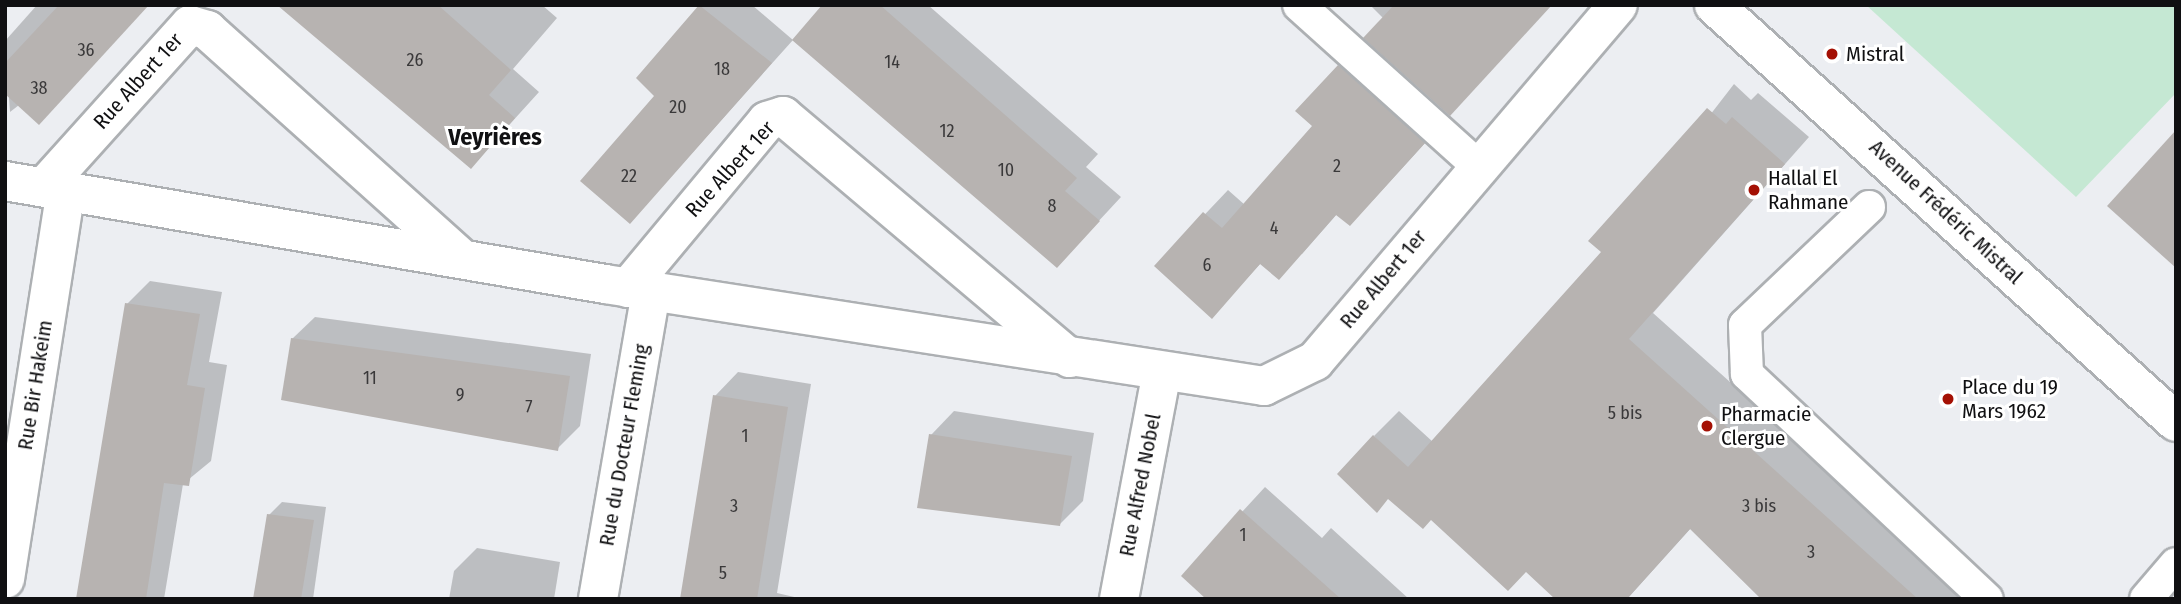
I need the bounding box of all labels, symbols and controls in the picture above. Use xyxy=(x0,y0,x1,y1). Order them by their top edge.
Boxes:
street label: Rue Albert 1er xyxy=(88,28,188,134)
house number: 36 xyxy=(77,39,95,61)
place label: Mistral xyxy=(1846,41,1904,67)
marker: Mistral xyxy=(1824,46,1840,62)
house number: 26 xyxy=(407,49,423,71)
house number: 14 xyxy=(884,51,900,73)
house number: 18 xyxy=(714,58,730,80)
house number: 38 xyxy=(30,77,48,99)
house number: 20 xyxy=(669,96,687,118)
street label: Rue Albert 1er xyxy=(680,116,780,222)
house number: 12 xyxy=(940,120,954,142)
district label: Veyrières xyxy=(448,124,542,152)
street label: Avenue Frédéric Mistral xyxy=(1864,135,2028,289)
house number: 2 xyxy=(1333,155,1341,177)
house number: 10 xyxy=(998,159,1014,181)
house number: 22 xyxy=(621,165,637,187)
place label: Hallal El Rahmane xyxy=(1768,165,1848,215)
marker: Hallal El Rahmane xyxy=(1746,182,1762,198)
house number: 8 xyxy=(1048,195,1056,217)
house number: 4 xyxy=(1270,217,1278,239)
street label: Rue Albert 1er xyxy=(1334,225,1432,333)
house number: 6 xyxy=(1203,254,1211,276)
street label: Rue Bir Hakeim xyxy=(12,318,58,452)
street label: Rue du Docteur Fleming xyxy=(594,342,654,548)
house number: 11 xyxy=(363,367,377,389)
place label: Place du 19 Mars 1962 xyxy=(1962,374,2058,424)
house number: 9 xyxy=(456,384,464,406)
marker: Place du 19 Mars 1962 xyxy=(1940,391,1956,407)
house number: 7 xyxy=(525,396,533,418)
place label: Pharmacie Clergue xyxy=(1721,401,1811,451)
house number: 5 bis xyxy=(1608,402,1642,424)
street label: Rue Alfred Nobel xyxy=(1114,411,1166,559)
marker: Pharmacie Clergue xyxy=(1699,418,1715,434)
house number: 1 xyxy=(741,425,749,447)
house number: 3 xyxy=(730,495,738,517)
house number: 3 bis xyxy=(1742,495,1776,517)
house number: 1 xyxy=(1239,524,1247,546)
house number: 3 xyxy=(1807,541,1815,563)
house number: 5 xyxy=(719,562,727,584)

